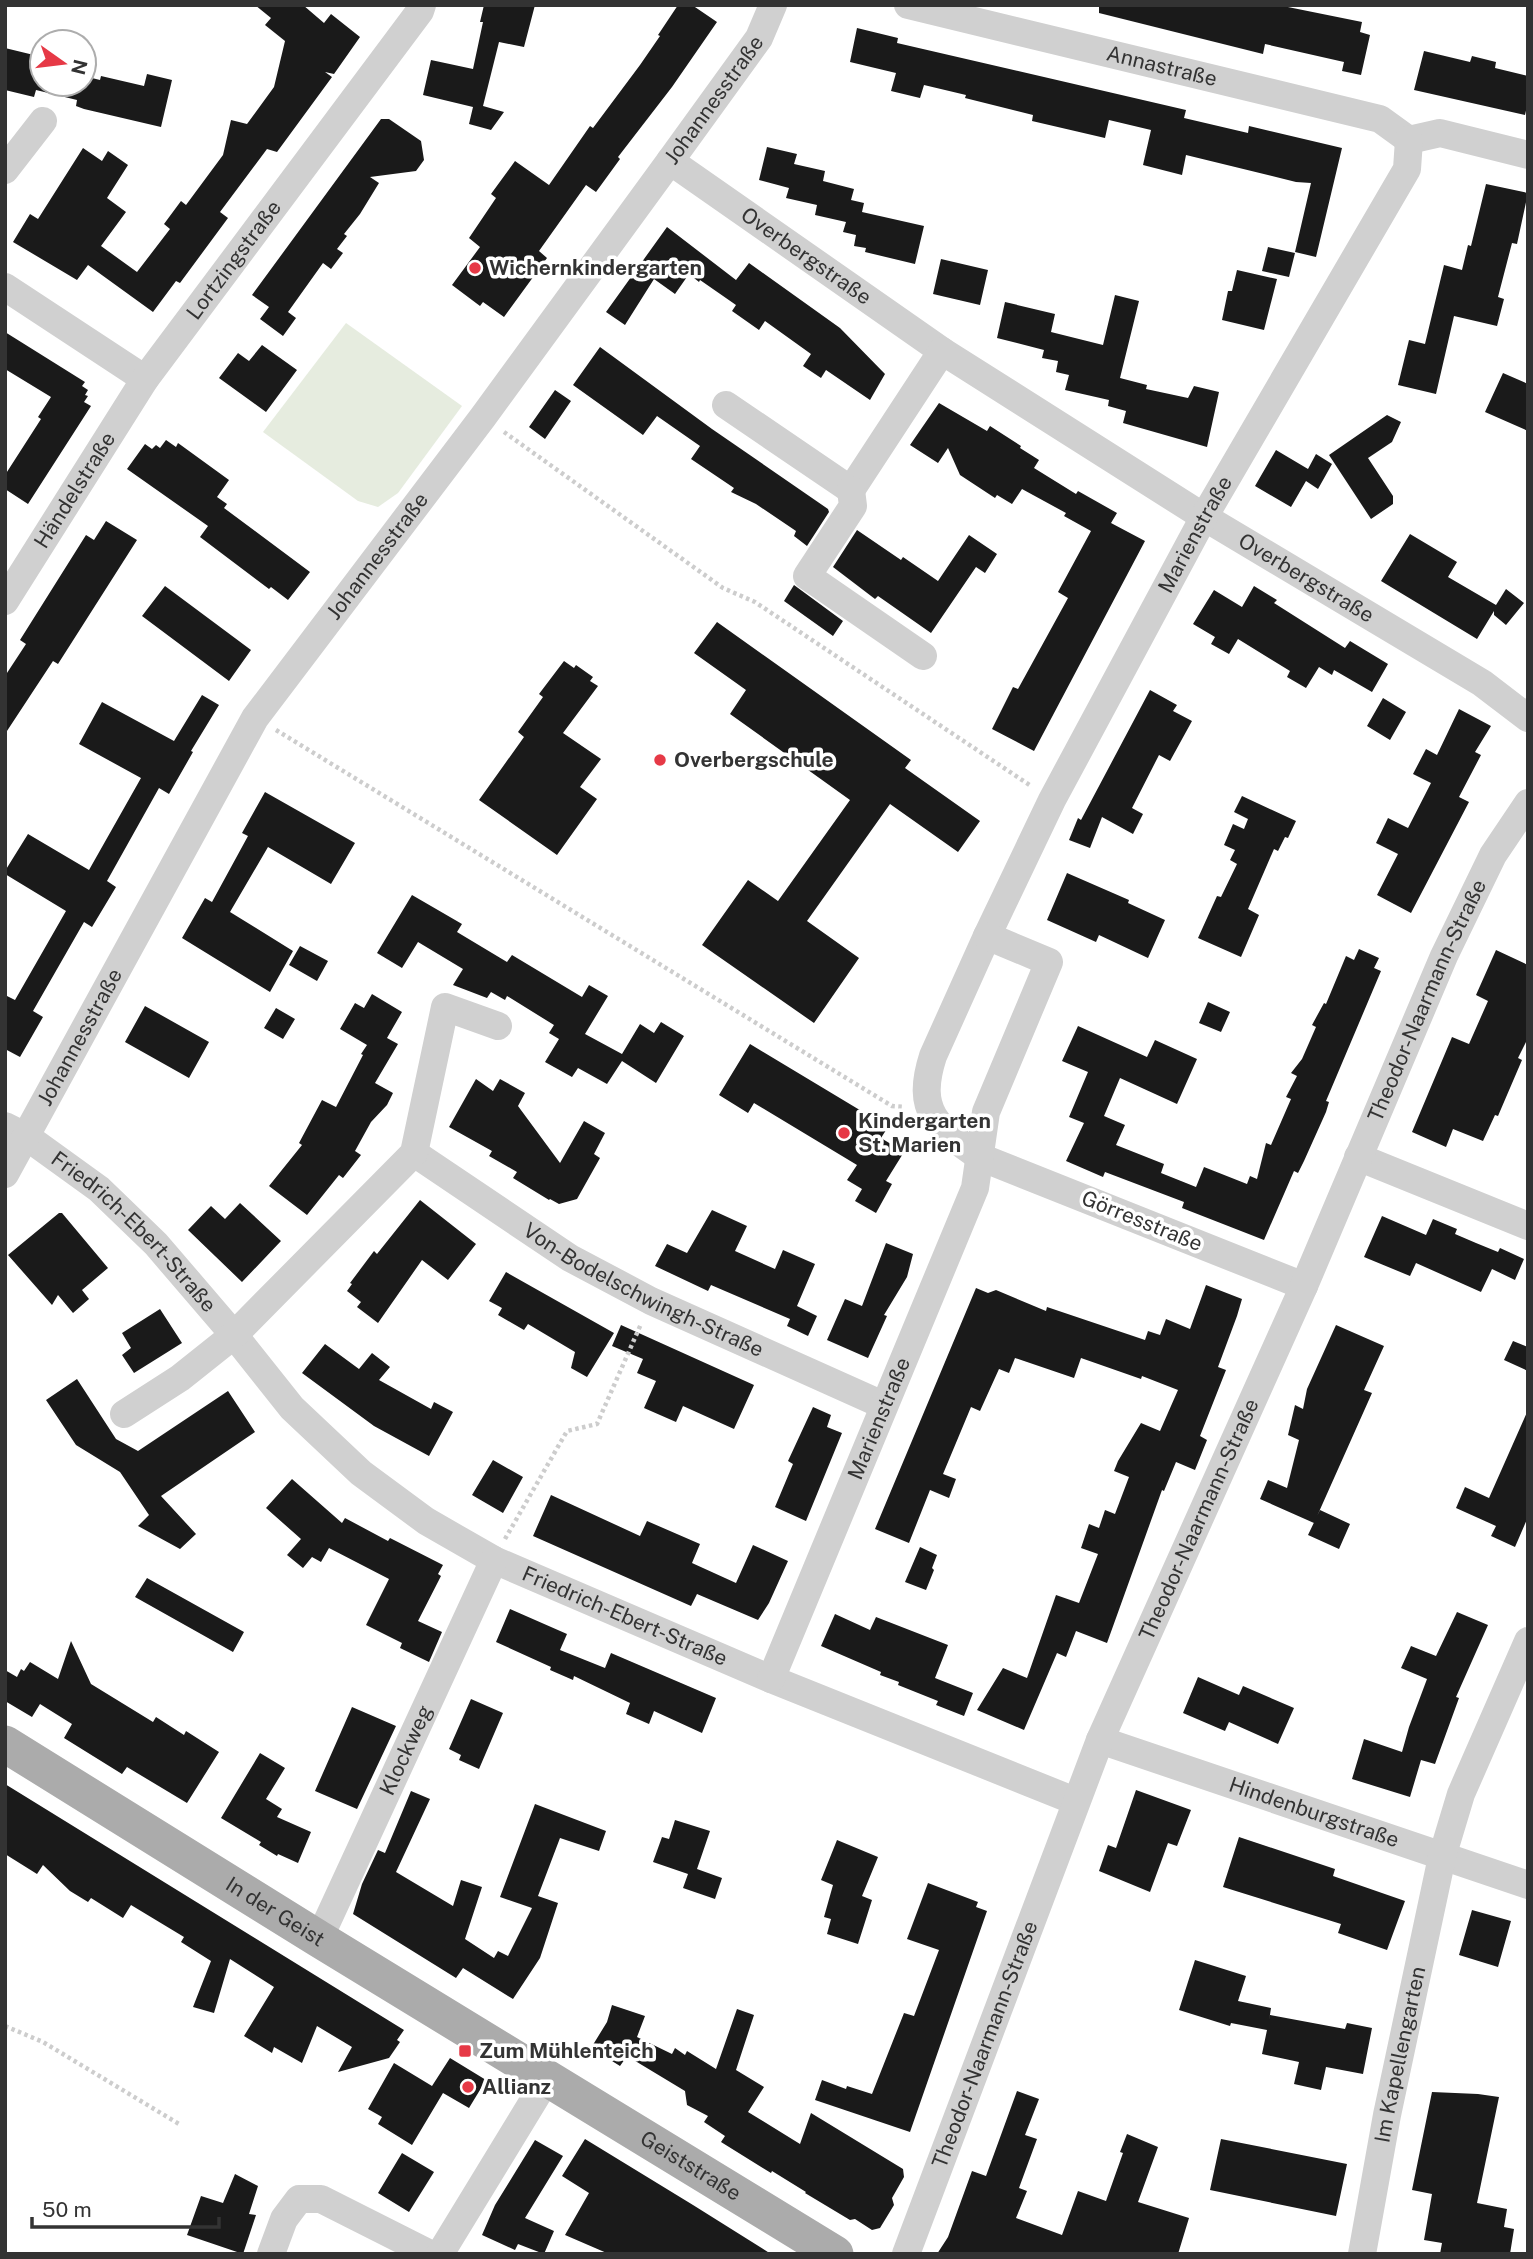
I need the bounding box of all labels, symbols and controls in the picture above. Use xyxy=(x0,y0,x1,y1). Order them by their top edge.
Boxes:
north arrow xyxy=(28,28,98,98)
street label: Johannesstraße xyxy=(659,30,769,169)
street label: Annastraße xyxy=(1104,40,1220,91)
text: N xyxy=(67,57,92,77)
street label: Lortzingstraße xyxy=(181,195,286,324)
street label: Overbergstraße xyxy=(736,202,876,310)
place label: Wichernkindergarten xyxy=(489,255,702,280)
marker: Wichernkindergarten xyxy=(467,260,483,276)
street label: Händelstraße xyxy=(29,427,120,553)
street label: Marienstraße xyxy=(1153,471,1237,597)
street label: Johannesstraße xyxy=(321,487,433,624)
street label: Overbergstraße xyxy=(1234,528,1379,628)
place label: Overbergschule xyxy=(674,747,834,772)
marker: Overbergschule xyxy=(652,752,668,768)
street label: Theodor-Naarmann-Straße xyxy=(1362,875,1491,1125)
street label: Johannesstraße xyxy=(32,964,127,1110)
place label: Kindergarten St. Marien xyxy=(858,1108,991,1157)
marker: Kindergarten St. Marien xyxy=(836,1125,852,1141)
street label: Friedrich-Ebert-Straße xyxy=(47,1146,222,1317)
street label: Görresstraße xyxy=(1078,1185,1206,1256)
street label: Von-Bodelschwingh-Straße xyxy=(519,1217,768,1362)
street label: Marienstraße xyxy=(842,1354,915,1483)
street label: Theodor-Naarmann-Straße xyxy=(1133,1395,1264,1644)
street label: Friedrich-Ebert-Straße xyxy=(518,1561,731,1671)
street label: Klockweg xyxy=(374,1701,437,1799)
street label: Hindenburgstraße xyxy=(1226,1772,1402,1852)
street label: In der Geist xyxy=(221,1871,329,1951)
street label: Theodor-Naarmann-Straße xyxy=(927,1917,1043,2171)
street label: Im Kapellengarten xyxy=(1369,1964,1430,2145)
place label: Zum Mühlenteich xyxy=(479,2038,654,2063)
marker: Zum Mühlenteich xyxy=(457,2043,473,2059)
place label: Allianz xyxy=(482,2074,551,2099)
marker: Allianz xyxy=(460,2079,476,2095)
street label: Geiststraße xyxy=(636,2125,746,2206)
scale bar xyxy=(32,2186,219,2230)
text: 50 m xyxy=(42,2197,92,2222)

